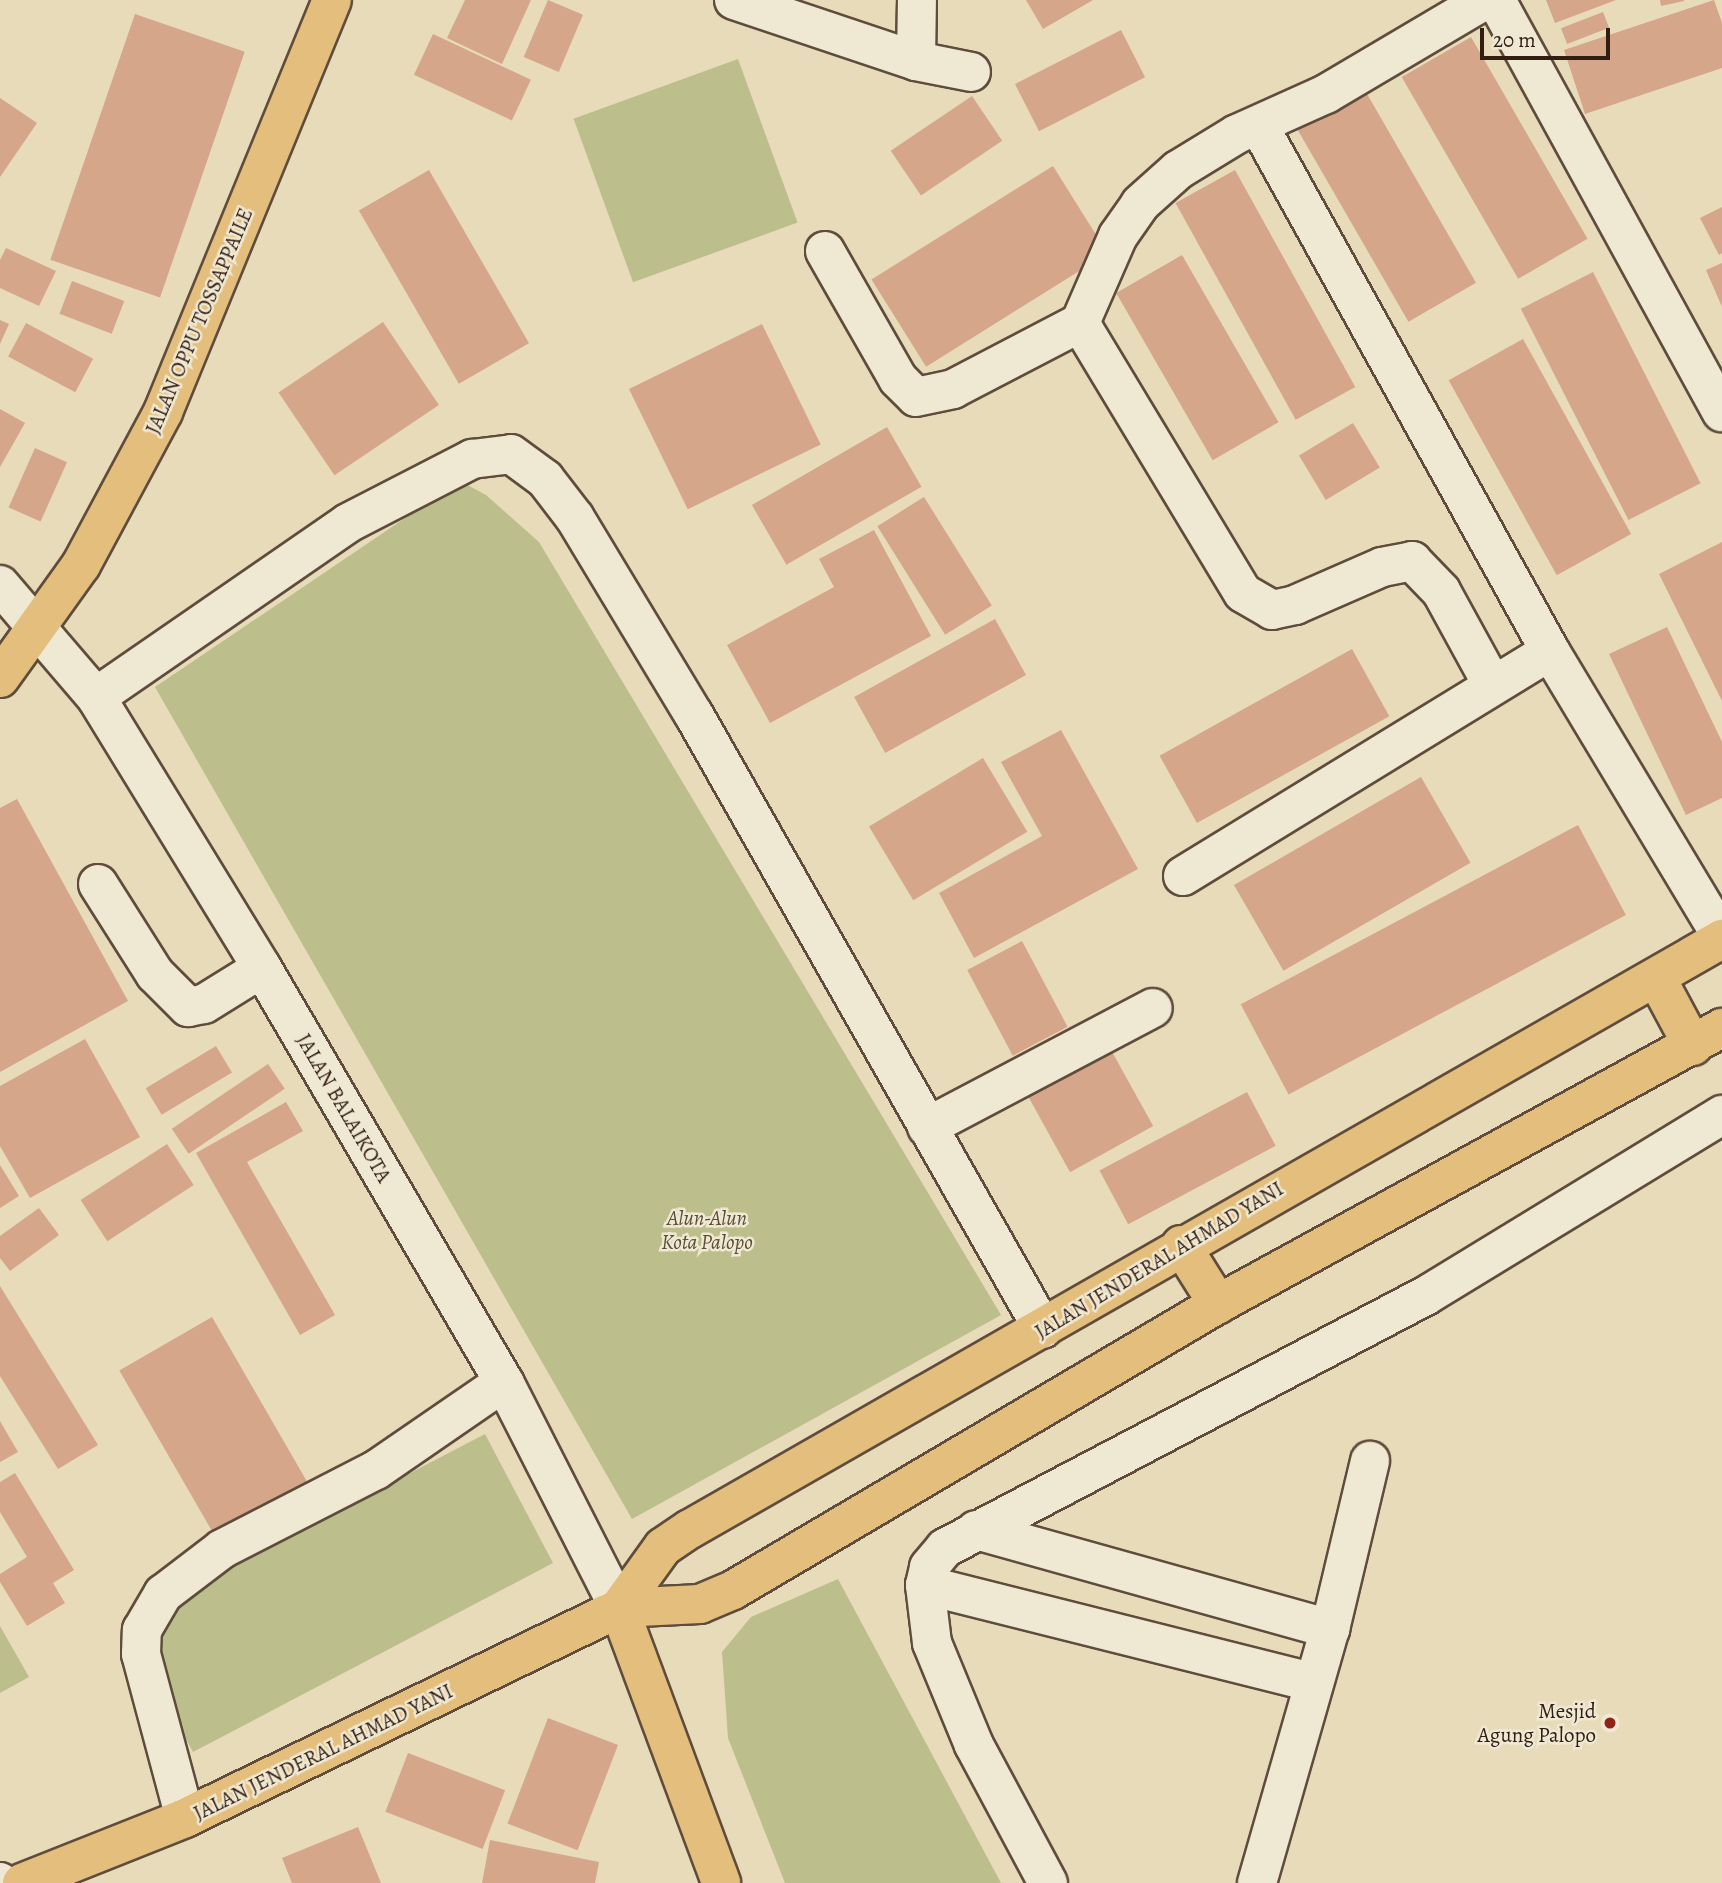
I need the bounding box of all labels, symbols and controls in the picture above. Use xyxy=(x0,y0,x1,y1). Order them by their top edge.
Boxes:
scale bar xyxy=(1484,14,1614,58)
text: 20 m xyxy=(1493,26,1536,54)
street label: JALAN OPPU TOSSAPPAILE xyxy=(140,204,258,438)
street label: JALAN BALAIKOTA xyxy=(291,1029,397,1187)
street label: JALAN JENDERAL AHMAD YANI xyxy=(1030,1176,1288,1344)
park label: Alun-Alun Kota Palopo xyxy=(661,1205,753,1255)
street label: JALAN JENDERAL AHMAD YANI xyxy=(189,1678,457,1826)
place label: Mesjid Agung Palopo xyxy=(1478,1698,1596,1748)
marker: Mesjid Agung Palopo xyxy=(1602,1715,1618,1731)

